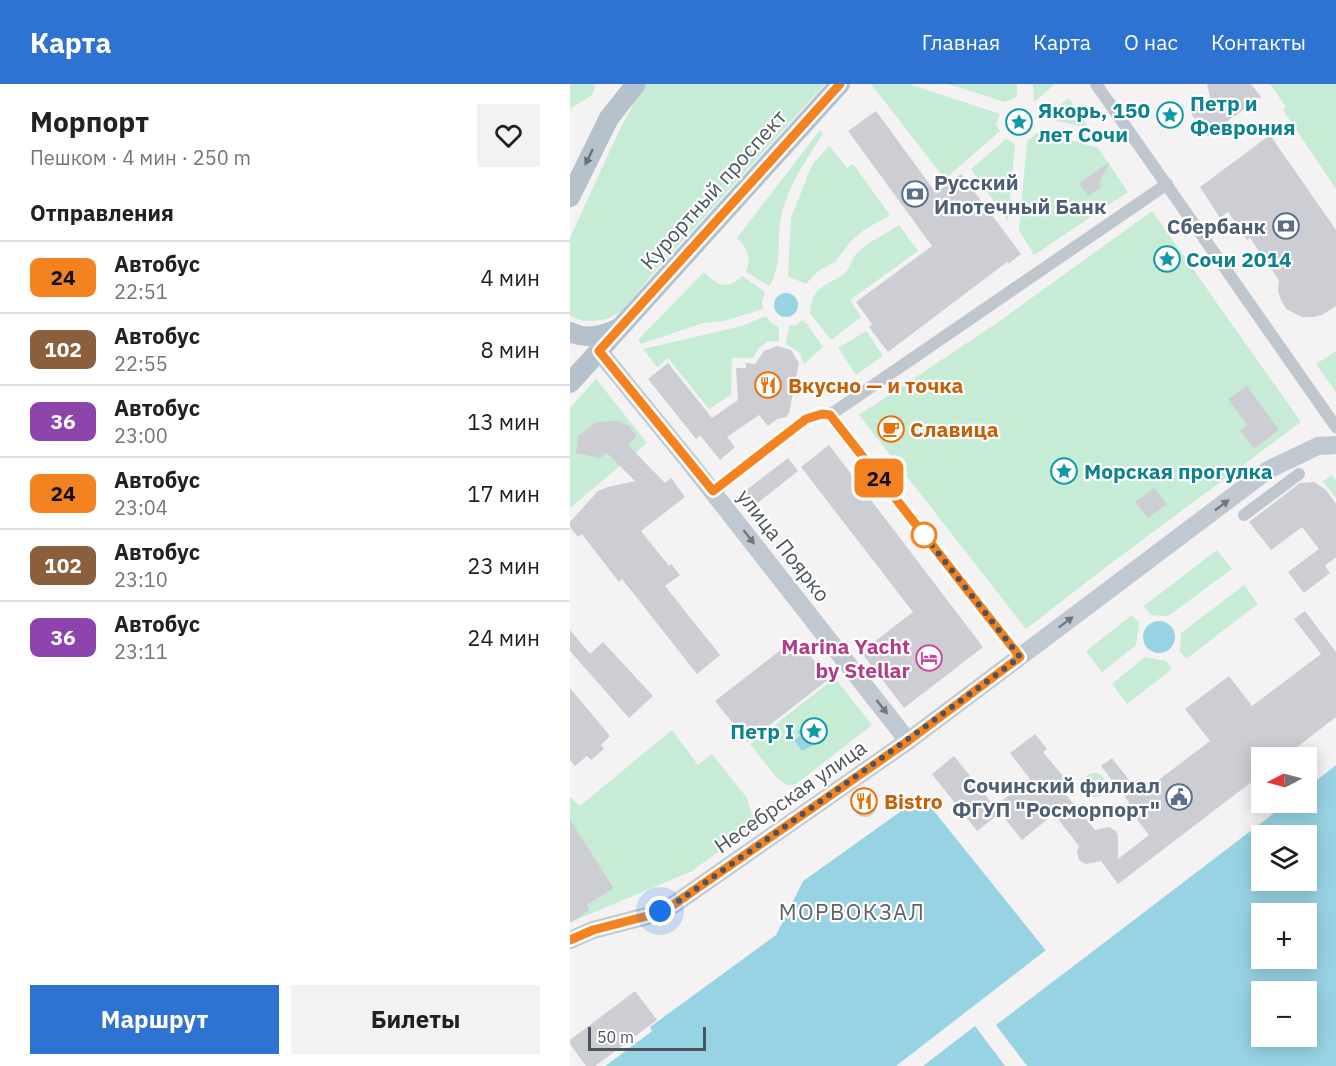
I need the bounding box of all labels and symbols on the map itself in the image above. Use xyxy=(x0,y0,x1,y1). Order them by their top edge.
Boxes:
place label: Петр и Феврония xyxy=(1190,89,1295,141)
place label: Якорь, 150 лет Сочи xyxy=(1038,96,1150,148)
place icon: Петр и Феврония xyxy=(1155,100,1185,130)
street label: Курортный проспект xyxy=(634,103,792,275)
place icon: Якорь, 150 лет Сочи xyxy=(1004,107,1034,137)
one-way arrow xyxy=(585,149,594,166)
place label: Русский Ипотечный Банк xyxy=(934,168,1106,220)
bank icon: Русский Ипотечный Банк xyxy=(900,179,930,209)
bank icon: Сбербанк xyxy=(1271,211,1301,241)
place label: Сбербанк xyxy=(1167,212,1266,240)
place icon: Сочи 2014 xyxy=(1152,244,1182,274)
place label: Сочи 2014 xyxy=(1186,245,1292,273)
restaurant icon: Вкусно — и точка xyxy=(753,370,783,400)
place label: Вкусно — и точка xyxy=(788,371,964,399)
cafe icon: Славица xyxy=(876,414,906,444)
place label: Славица xyxy=(910,415,999,443)
place icon: Морская прогулка xyxy=(1049,456,1079,486)
place label: Морская прогулка xyxy=(1084,457,1273,485)
line badge: 24 xyxy=(852,458,906,498)
street label: улица Поярко xyxy=(731,483,837,607)
one-way arrow xyxy=(1215,499,1230,511)
unlabelled marker xyxy=(911,522,937,548)
one-way arrow xyxy=(742,529,755,545)
one-way arrow xyxy=(1058,616,1074,628)
place label: Marina Yacht by Stellar xyxy=(781,632,911,684)
hotel icon: Marina Yacht by Stellar xyxy=(914,643,944,673)
one-way arrow xyxy=(875,700,887,715)
place icon: Петр I xyxy=(799,716,829,746)
place label: Петр I xyxy=(730,717,794,745)
street label: Несебрская улица xyxy=(708,733,872,859)
north arrow xyxy=(1251,747,1317,813)
place label: Сочинский филиал ФГУП "Росморпорт" xyxy=(952,771,1160,823)
public building icon: Сочинский филиал ФГУП "Росморпорт" xyxy=(1164,782,1194,812)
restaurant icon: Bistro xyxy=(849,786,879,816)
place label: Bistro xyxy=(884,787,943,815)
your location xyxy=(645,896,675,926)
district label: МОРВОКЗАЛ xyxy=(779,897,925,926)
scale bar xyxy=(588,1024,706,1052)

